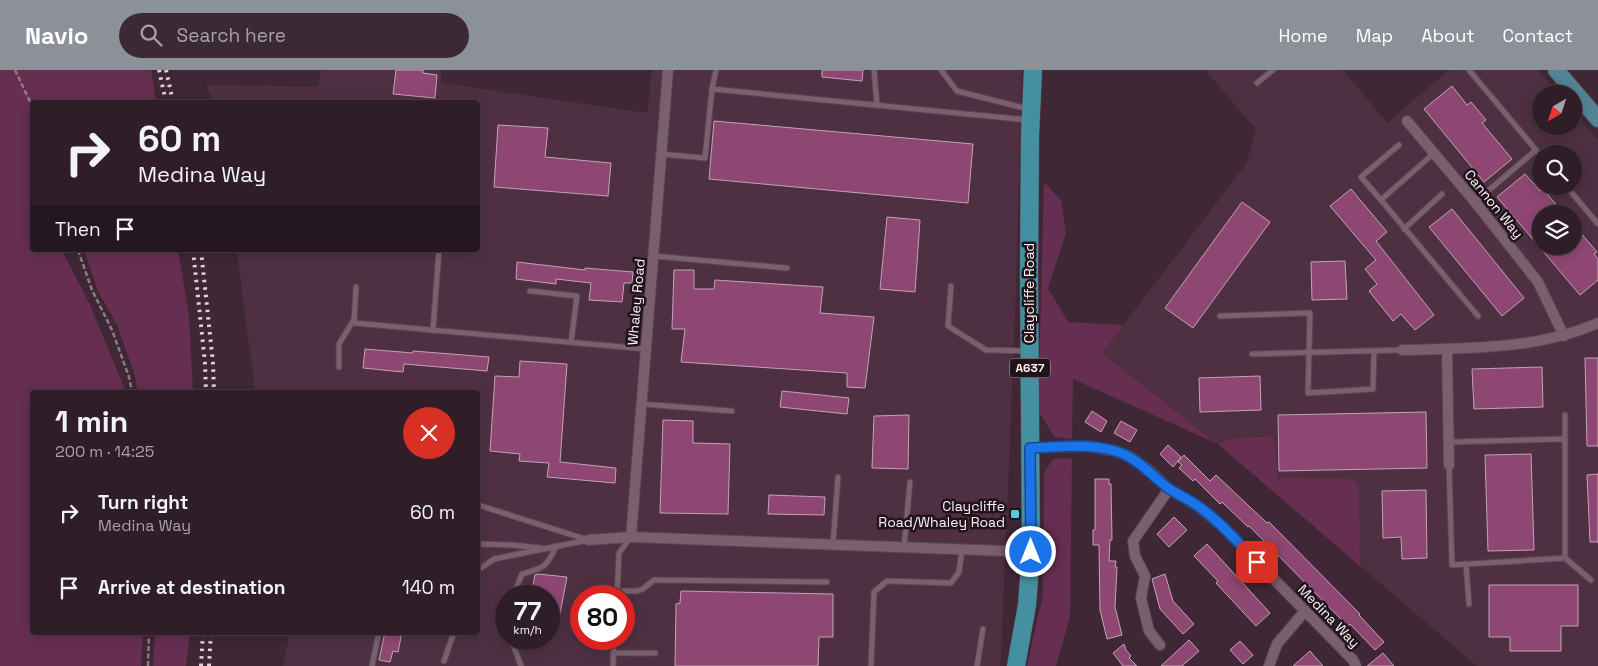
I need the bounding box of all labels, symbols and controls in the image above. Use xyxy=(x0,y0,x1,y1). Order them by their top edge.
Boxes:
search box xyxy=(119,13,469,58)
text: Navio xyxy=(25,20,89,51)
icon: search xyxy=(137,21,165,49)
text: Search here xyxy=(177,23,286,48)
text: Home xyxy=(1279,24,1328,47)
text: Map xyxy=(1356,24,1393,47)
text: About xyxy=(1421,24,1475,47)
text: Contact xyxy=(1503,24,1573,47)
north arrow xyxy=(1532,85,1582,135)
map controls xyxy=(1532,85,1582,255)
text: 60 m xyxy=(138,117,221,161)
icon: right xyxy=(55,120,120,185)
button: search xyxy=(1532,145,1582,195)
text: Medina Way xyxy=(138,160,266,188)
street label: Cannon Way xyxy=(1461,166,1527,242)
button: layers xyxy=(1532,205,1582,255)
icon: arrive xyxy=(111,215,139,243)
text: Then xyxy=(55,217,101,242)
street label: Claycliffe Road xyxy=(1020,243,1038,343)
street label: Whaley Road xyxy=(623,258,649,346)
road number: A637 xyxy=(1010,358,1050,378)
text: 1 min xyxy=(55,402,128,441)
button: close xyxy=(403,407,455,459)
text: 200 m · 14:25 xyxy=(55,441,154,462)
text: Turn right xyxy=(98,490,188,515)
place label: Claycliffe Road/Whaley Road xyxy=(878,497,1005,531)
icon: right xyxy=(55,499,83,527)
text: 60 m xyxy=(410,500,455,525)
marker: Claycliffe Road/Whaley Road xyxy=(1009,508,1021,520)
text: Medina Way xyxy=(98,515,191,536)
position arrow xyxy=(1004,525,1056,577)
pin xyxy=(1236,541,1278,583)
icon: arrive xyxy=(1243,548,1271,576)
icon: arrive xyxy=(55,574,83,602)
text: Arrive at destination xyxy=(98,575,286,600)
text: 140 m xyxy=(402,575,455,600)
street label: Medina Way xyxy=(1294,580,1364,652)
speed limit sign: 80 xyxy=(570,585,635,650)
text: 77 xyxy=(514,595,541,627)
text: km/h xyxy=(513,622,542,638)

